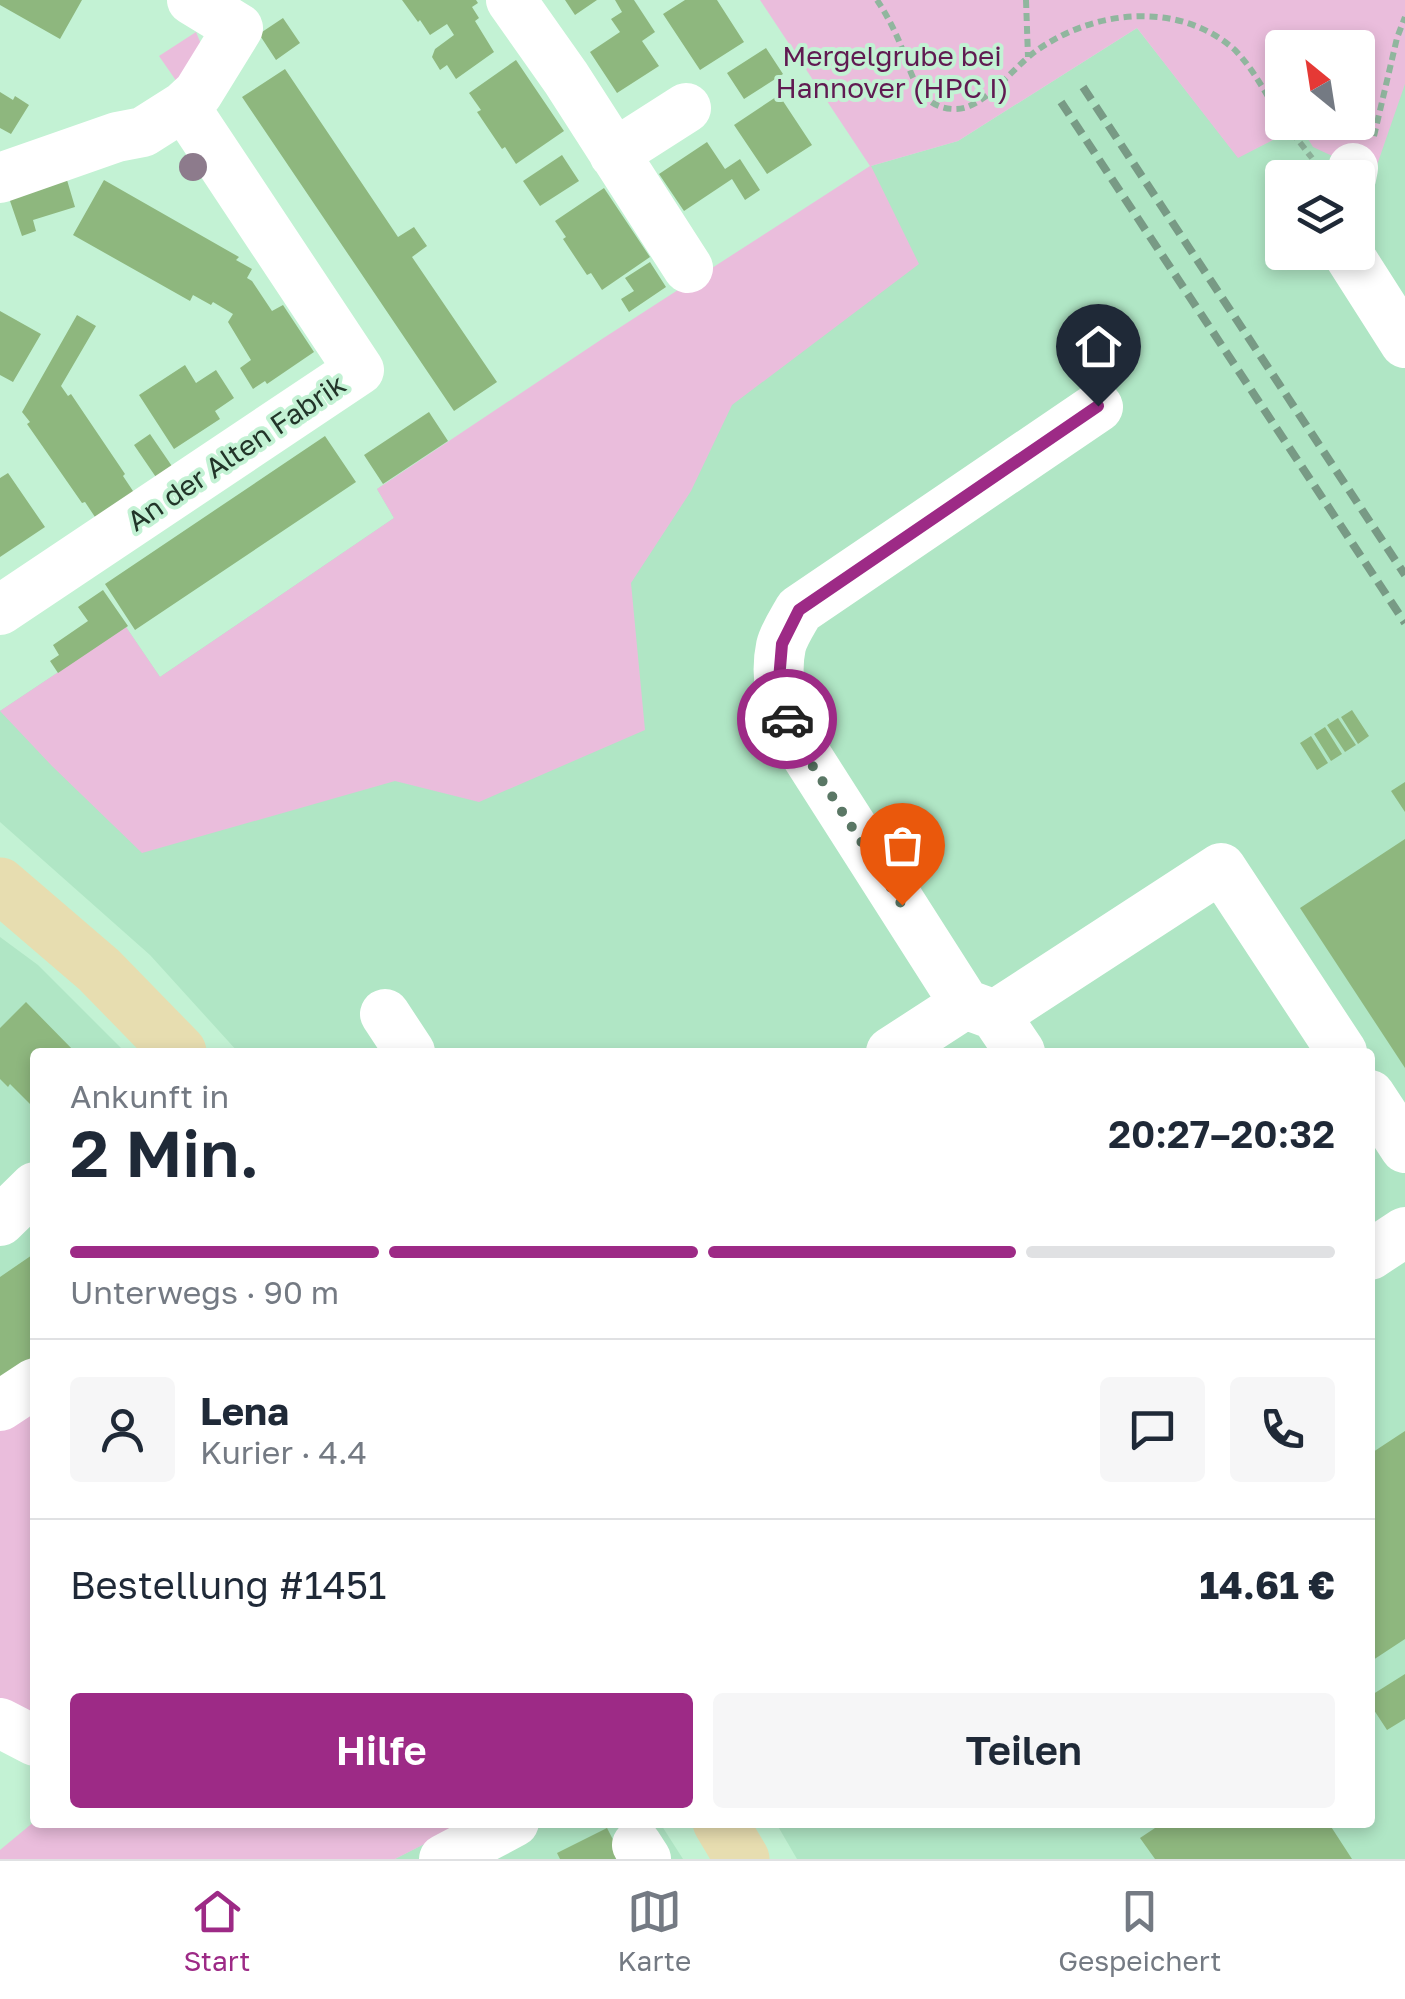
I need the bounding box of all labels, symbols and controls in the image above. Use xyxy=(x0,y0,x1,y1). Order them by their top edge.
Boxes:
north arrow xyxy=(1265,30,1375,140)
map controls xyxy=(1265,30,1375,270)
park label: Mergelgrube bei Hannover (HPC I) xyxy=(776,39,1008,104)
button: layers xyxy=(1265,160,1375,270)
pin xyxy=(1056,304,1141,407)
icon: home xyxy=(1071,319,1126,374)
street label: An der Alten Fabrik xyxy=(121,367,351,537)
courier xyxy=(737,669,837,769)
icon: car xyxy=(760,692,815,747)
pin xyxy=(860,803,945,906)
icon: bag xyxy=(875,818,930,873)
text: Ankunft in xyxy=(70,1077,229,1115)
text: 20:27–20:32 xyxy=(1108,1111,1335,1156)
text: 2 Min. xyxy=(70,1113,259,1191)
text: Unterwegs · 90 m xyxy=(70,1273,339,1311)
button: person xyxy=(70,1377,175,1482)
button: chat xyxy=(1100,1377,1205,1482)
button: phone xyxy=(1230,1377,1335,1482)
text: Lena xyxy=(200,1388,289,1433)
text: Kurier · 4.4 xyxy=(200,1433,367,1471)
text: Bestellung #1451 xyxy=(70,1562,386,1607)
text: 14.61 € xyxy=(1200,1562,1335,1607)
button: Hilfe xyxy=(70,1693,693,1808)
button: Teilen xyxy=(713,1693,1335,1808)
tab: Start xyxy=(183,1884,251,1977)
tab: Karte xyxy=(618,1884,691,1977)
tab: Gespeichert xyxy=(1058,1884,1221,1977)

